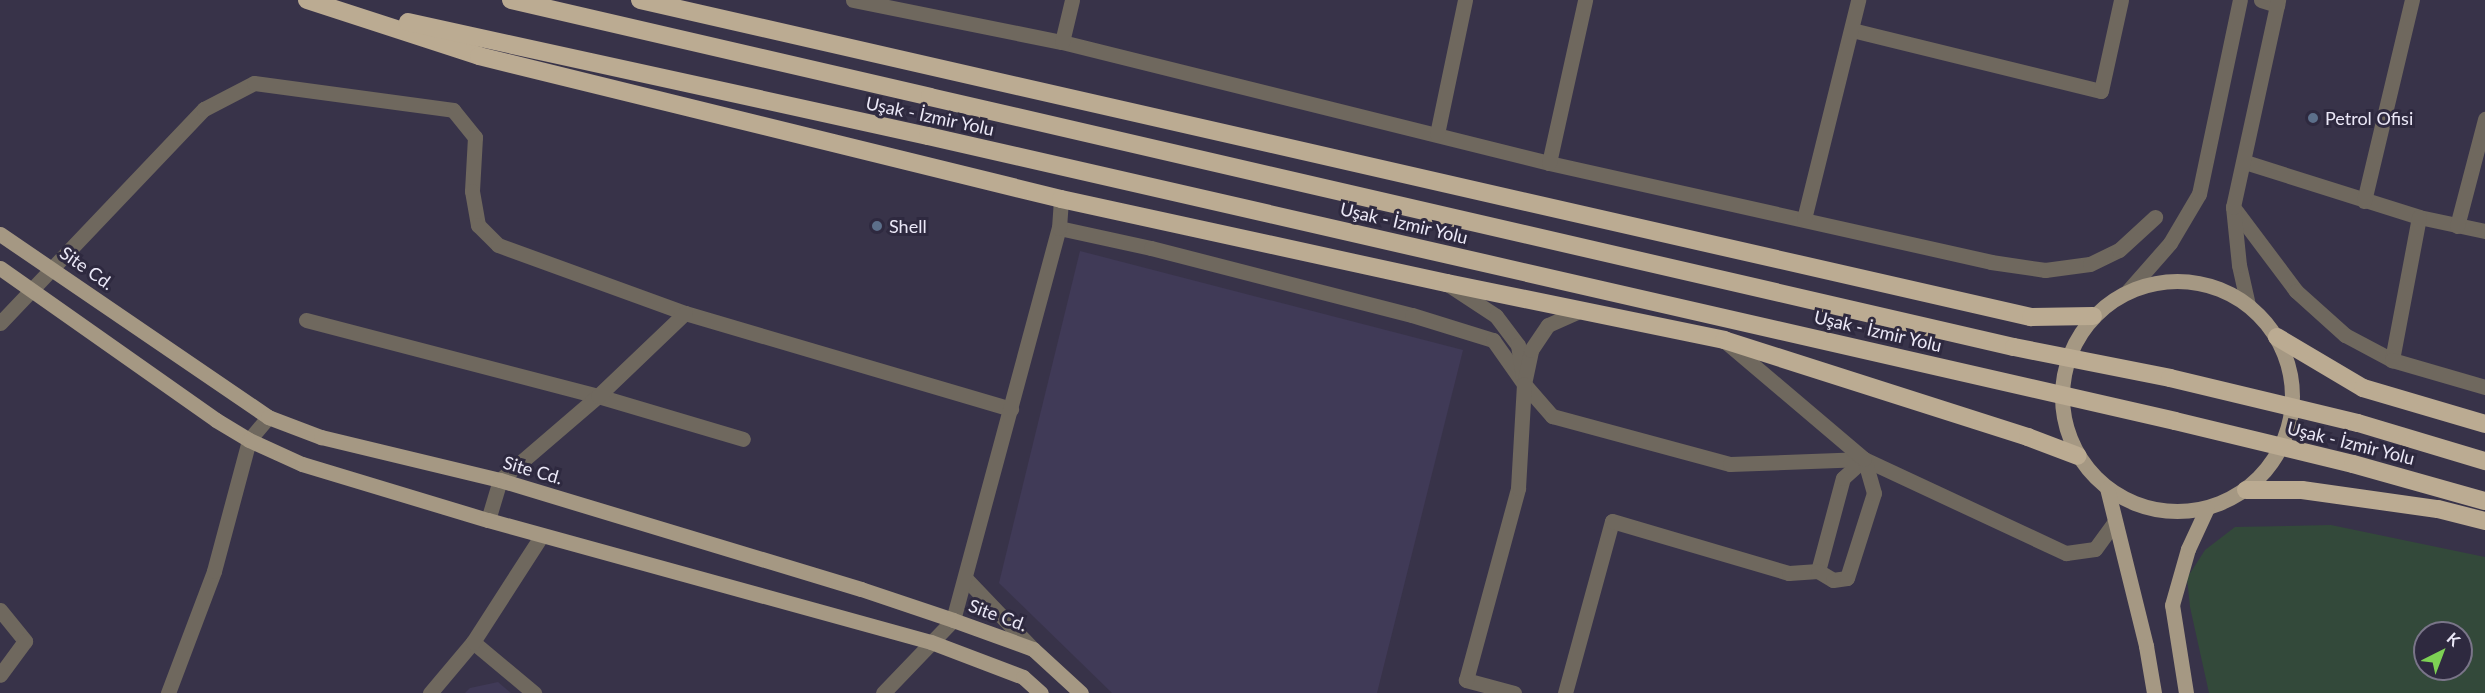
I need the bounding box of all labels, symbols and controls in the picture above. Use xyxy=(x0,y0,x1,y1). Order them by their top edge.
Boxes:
street label: Uşak - İzmir Yolu xyxy=(863,92,997,140)
place label: Petrol Ofisi xyxy=(2325,107,2413,129)
marker: Petrol Ofisi xyxy=(2306,111,2320,125)
street label: Uşak - İzmir Yolu xyxy=(1337,198,1471,248)
place label: Shell xyxy=(889,215,927,237)
marker: Shell xyxy=(870,219,884,233)
street label: Site Cd. xyxy=(56,242,118,294)
street label: Uşak - İzmir Yolu xyxy=(1811,306,1945,356)
street label: Uşak - İzmir Yolu xyxy=(2285,417,2417,469)
street label: Site Cd. xyxy=(501,451,565,489)
street label: Site Cd. xyxy=(966,594,1030,636)
north arrow xyxy=(2413,621,2473,681)
text: K xyxy=(2444,628,2464,649)

